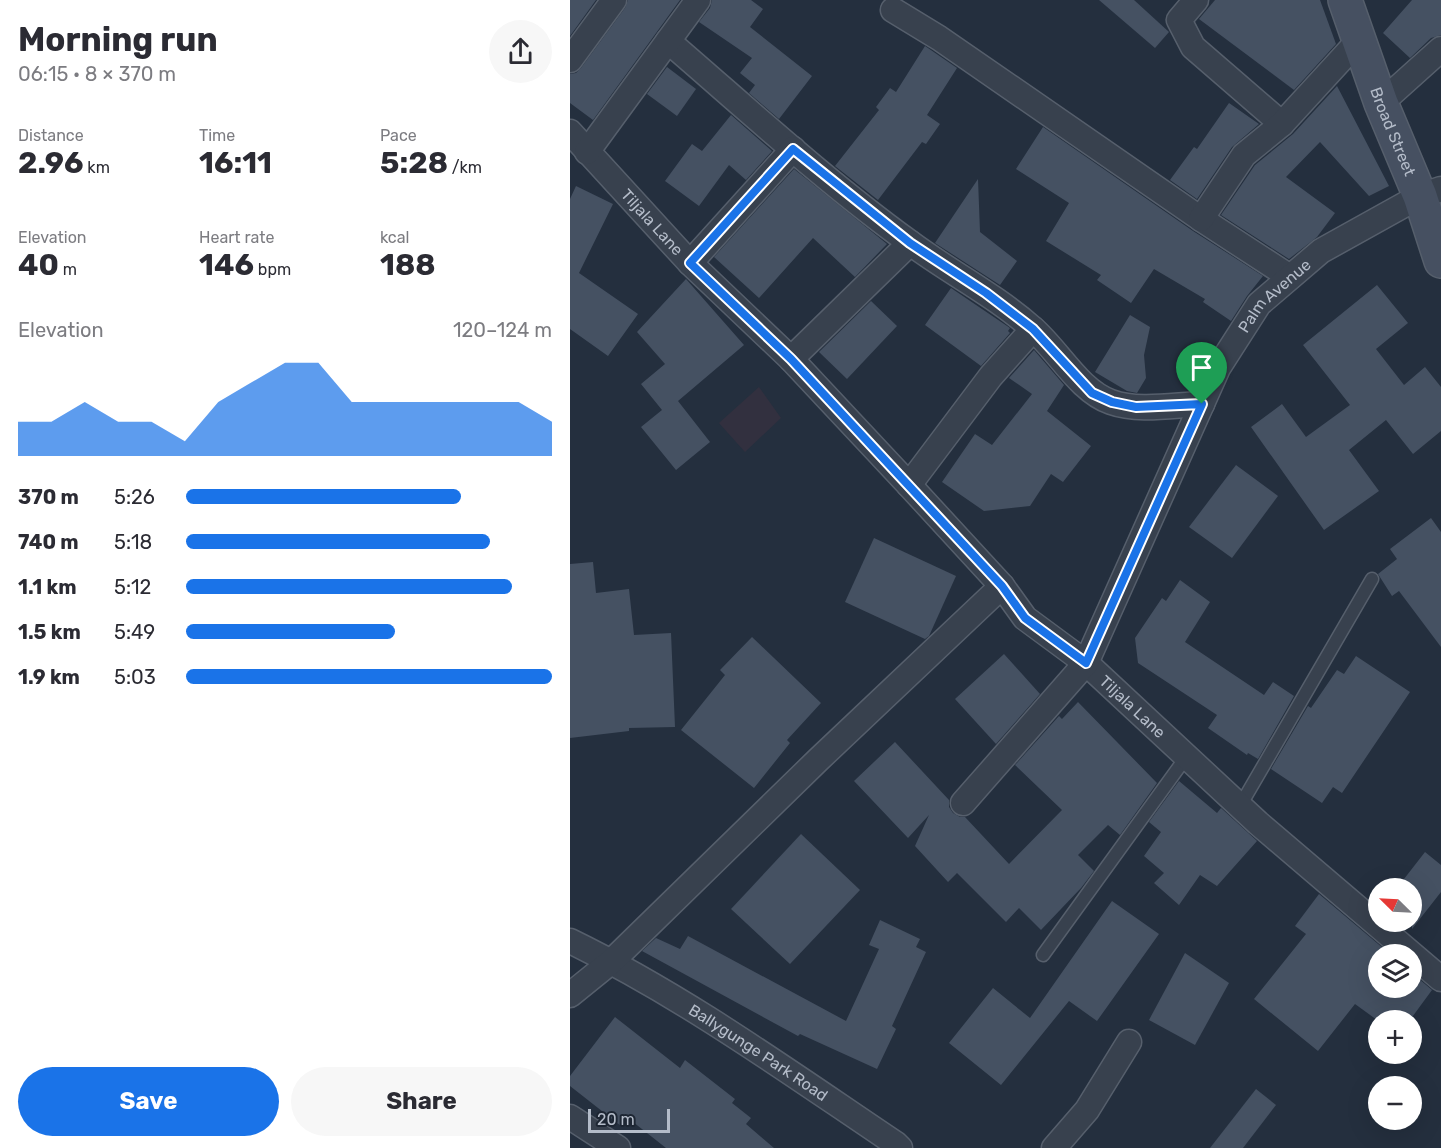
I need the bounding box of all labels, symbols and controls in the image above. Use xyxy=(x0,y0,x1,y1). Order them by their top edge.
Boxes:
text: Morning run xyxy=(18,20,218,59)
button: share xyxy=(489,20,552,83)
text: 06:15 · 8 × 370 m xyxy=(18,62,176,86)
street label: Broad Street xyxy=(1367,84,1420,179)
text: Distance xyxy=(18,126,84,145)
text: Time xyxy=(199,126,235,145)
text: Pace xyxy=(380,126,417,145)
text: 2.96 xyxy=(18,145,83,181)
text: 16:11 xyxy=(199,145,272,181)
text: 5:28 xyxy=(380,145,448,181)
text: km xyxy=(83,158,110,177)
text: /km xyxy=(448,158,482,177)
street label: Tiljala Lane xyxy=(617,185,688,259)
text: Elevation xyxy=(18,228,87,247)
text: Heart rate xyxy=(199,228,274,247)
text: kcal xyxy=(380,228,409,247)
text: 40 xyxy=(18,247,59,283)
text: 146 xyxy=(199,247,254,283)
text: 188 xyxy=(380,247,436,283)
street label: Palm Avenue xyxy=(1234,255,1314,336)
text: m xyxy=(59,260,77,279)
text: bpm xyxy=(254,260,291,279)
text: Elevation xyxy=(18,318,104,342)
text: 120–124 m xyxy=(453,318,552,342)
pin xyxy=(1176,342,1227,404)
icon: arrive xyxy=(1185,351,1218,384)
text: 370 m xyxy=(18,485,79,509)
text: 5:26 xyxy=(114,485,155,509)
text: 740 m xyxy=(18,530,79,554)
text: 5:18 xyxy=(114,530,152,554)
text: 1.1 km xyxy=(18,575,77,599)
text: 5:12 xyxy=(114,575,151,599)
text: 1.5 km xyxy=(18,620,81,644)
text: 5:49 xyxy=(114,620,155,644)
text: 1.9 km xyxy=(18,665,80,689)
text: 5:03 xyxy=(114,665,156,689)
street label: Tiljala Lane xyxy=(1096,671,1170,742)
north arrow xyxy=(1368,878,1422,932)
map controls xyxy=(1368,878,1422,1130)
button: layers xyxy=(1368,944,1422,998)
street label: Ballygunge Park Road xyxy=(685,1000,832,1105)
button: + xyxy=(1368,1010,1422,1064)
button: Save xyxy=(18,1067,279,1136)
button: Share xyxy=(291,1067,552,1136)
button: − xyxy=(1368,1076,1422,1130)
scale bar xyxy=(588,1106,670,1134)
text: 20 m xyxy=(597,1110,635,1129)

